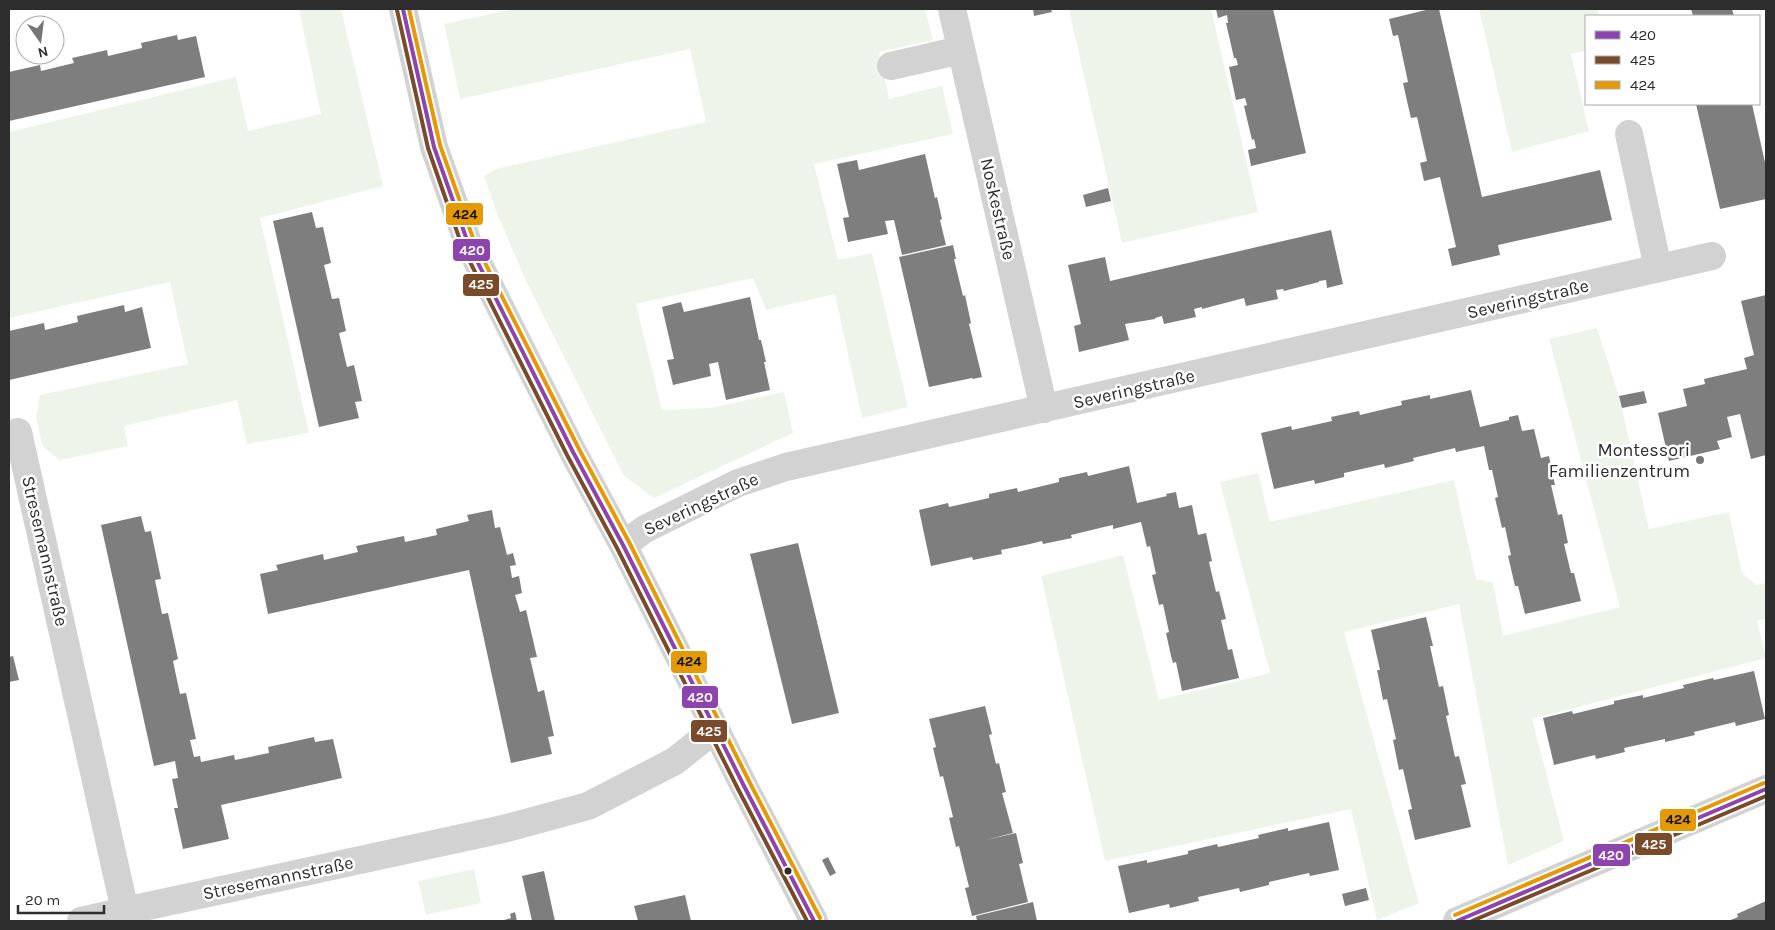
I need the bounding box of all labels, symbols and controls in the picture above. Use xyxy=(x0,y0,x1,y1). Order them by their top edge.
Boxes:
north arrow xyxy=(15,15,65,65)
legend xyxy=(1585,15,1760,105)
text: 420 xyxy=(1630,26,1656,44)
text: N xyxy=(36,43,50,62)
text: 425 xyxy=(1630,51,1656,69)
text: 424 xyxy=(1630,76,1656,94)
street label: Noskestraße xyxy=(976,156,1020,262)
line badge: 424 xyxy=(445,202,484,226)
text: 424 xyxy=(452,206,478,223)
line badge: 420 xyxy=(452,238,491,262)
text: 420 xyxy=(459,242,485,259)
line badge: 425 xyxy=(462,273,500,297)
street label: Severingstraße xyxy=(1465,274,1591,324)
text: 425 xyxy=(469,276,493,293)
street label: Severingstraße xyxy=(1071,364,1197,414)
place label: Montessori Familienzentrum xyxy=(1549,439,1690,482)
marker: Montessori Familienzentrum xyxy=(1694,454,1706,466)
street label: Severingstraße xyxy=(640,468,762,540)
street label: Stresemannstraße xyxy=(17,474,73,628)
line badge: 424 xyxy=(670,650,708,674)
text: 424 xyxy=(676,653,702,670)
line badge: 420 xyxy=(681,685,719,709)
text: 420 xyxy=(687,689,713,706)
line badge: 425 xyxy=(690,719,728,743)
text: 425 xyxy=(697,723,721,740)
line badge: 424 xyxy=(1659,808,1697,832)
text: 424 xyxy=(1665,811,1691,828)
line badge: 425 xyxy=(1634,832,1673,856)
text: 425 xyxy=(1642,836,1666,853)
line badge: 420 xyxy=(1592,843,1631,867)
text: 420 xyxy=(1598,847,1624,864)
street label: Stresemannstraße xyxy=(201,851,355,905)
unlabelled marker xyxy=(783,866,793,876)
scale bar xyxy=(18,882,104,914)
text: 20 m xyxy=(25,891,60,909)

